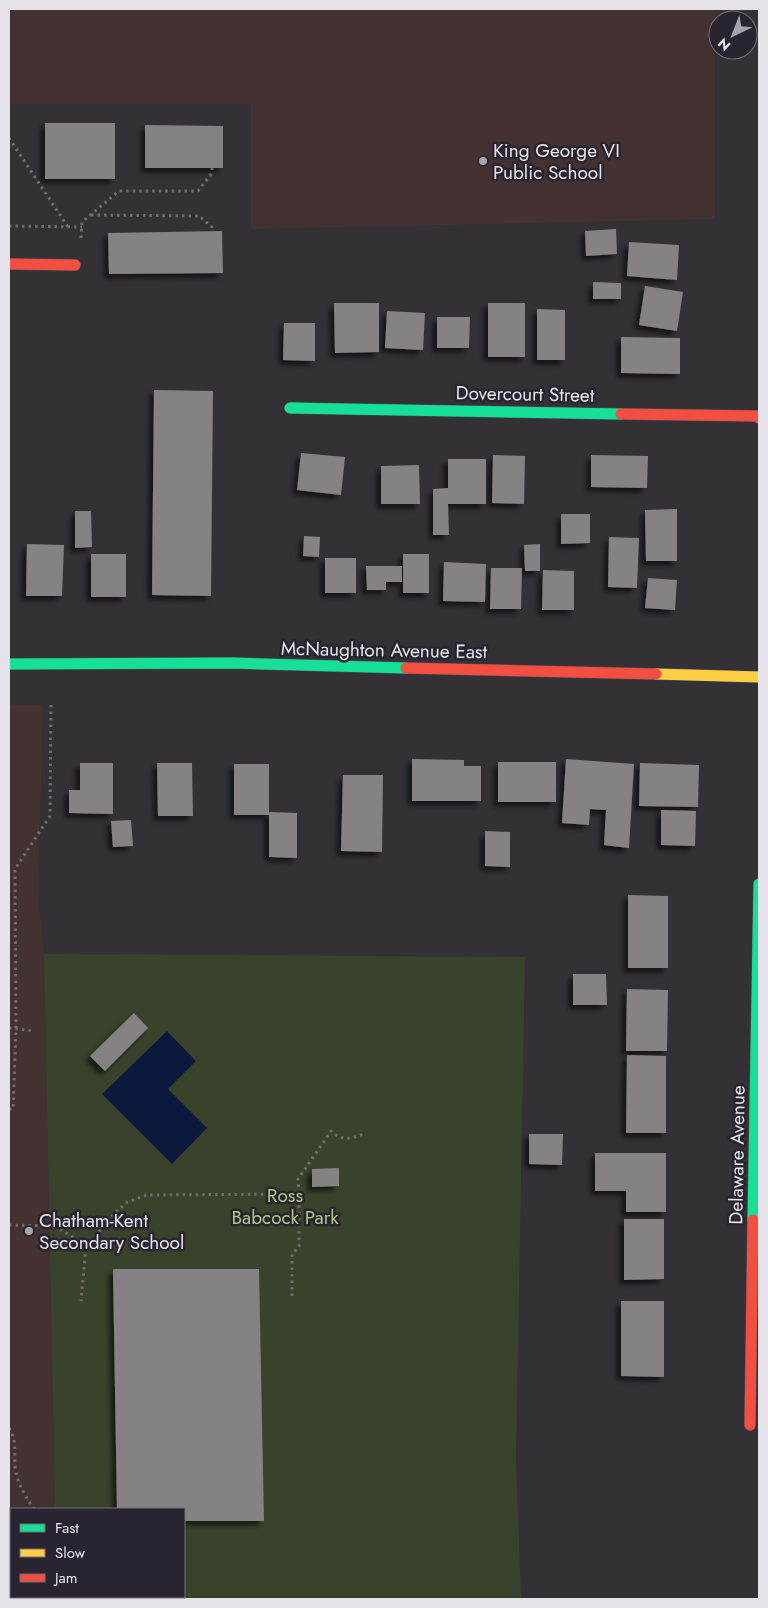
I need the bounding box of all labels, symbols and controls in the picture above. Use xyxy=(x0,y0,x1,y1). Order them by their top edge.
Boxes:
north arrow xyxy=(708,10,758,60)
text: N xyxy=(713,33,735,56)
place label: King George VI Public School xyxy=(493,137,620,186)
marker: King George VI Public School xyxy=(477,155,489,167)
street label: Dovercourt Street xyxy=(455,379,595,409)
street label: McNaughton Avenue East xyxy=(281,635,488,665)
street label: Delaware Avenue xyxy=(722,1085,752,1225)
park label: Ross Babcock Park xyxy=(231,1182,339,1231)
place label: Chatham-Kent Secondary School xyxy=(39,1207,184,1256)
marker: Chatham-Kent Secondary School xyxy=(23,1225,35,1237)
legend xyxy=(10,1508,185,1598)
text: Fast xyxy=(55,1517,79,1539)
text: Slow xyxy=(55,1542,86,1564)
text: Jam xyxy=(53,1567,78,1589)

